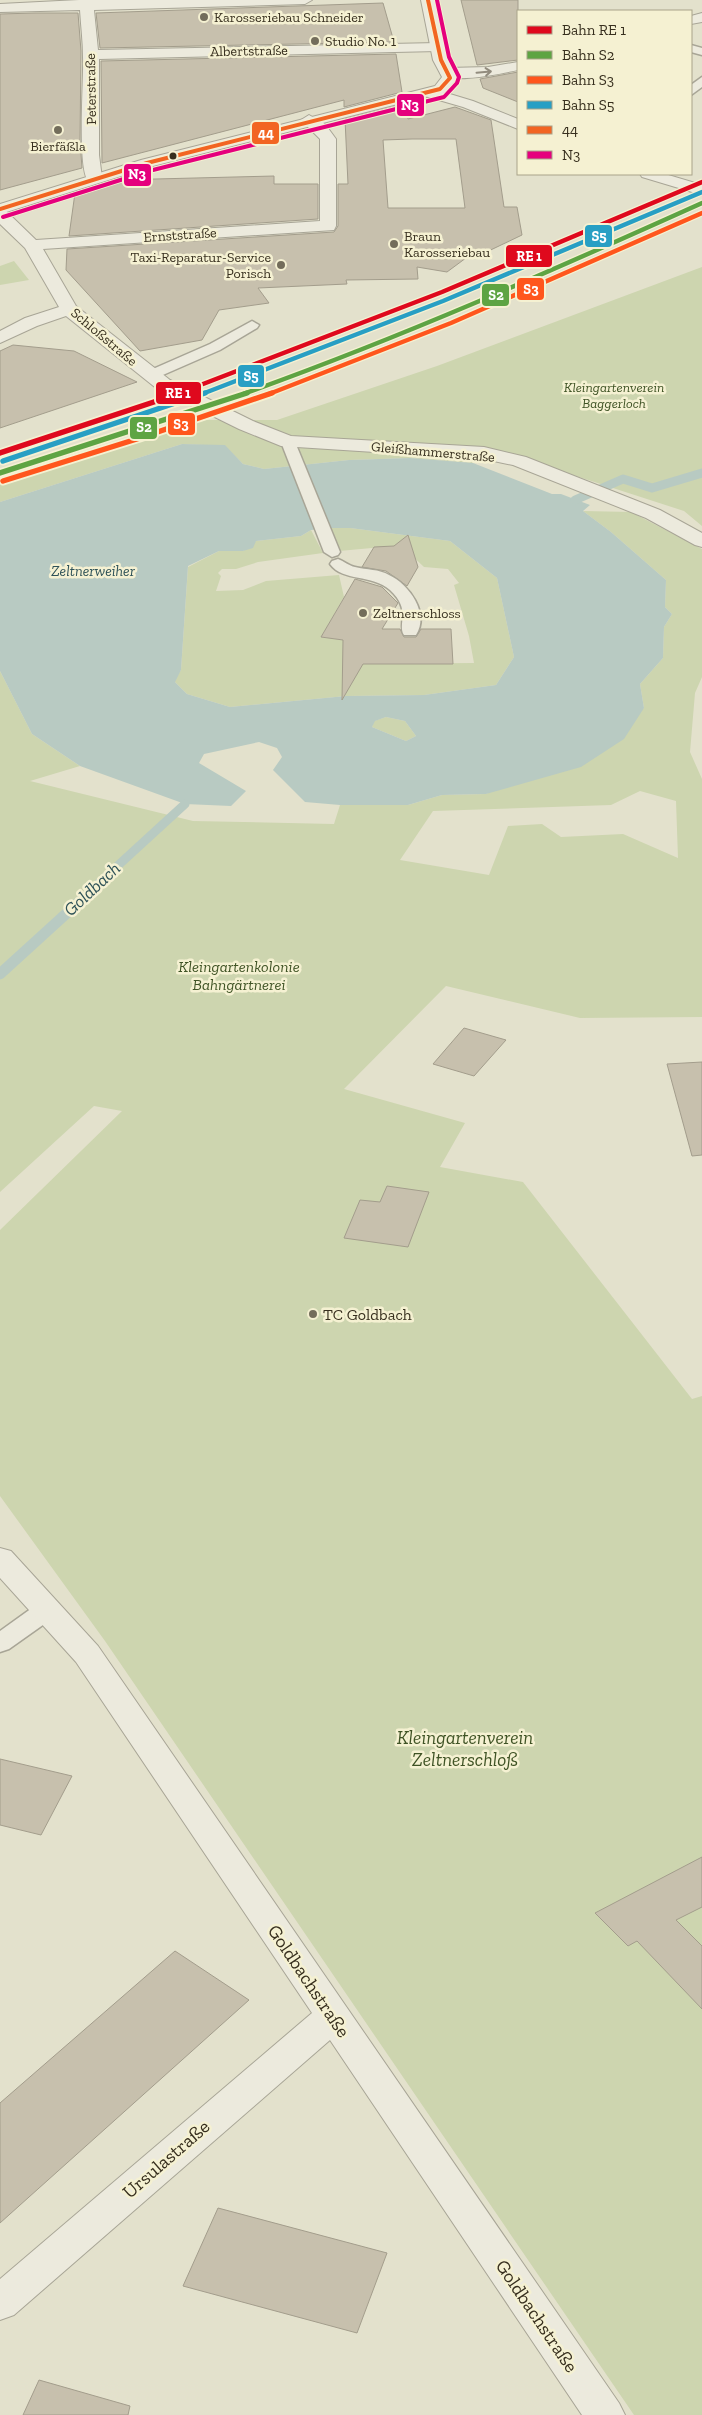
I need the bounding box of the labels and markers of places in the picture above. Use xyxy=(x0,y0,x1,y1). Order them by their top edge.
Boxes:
place label: Karosseriebau Schneider xyxy=(214,9,364,26)
marker: Karosseriebau Schneider xyxy=(198,11,210,23)
place label: Studio No. 1 xyxy=(325,33,397,50)
marker: Studio No. 1 xyxy=(309,35,321,47)
marker: Bierfäßla xyxy=(52,124,64,136)
place label: Bierfäßla xyxy=(30,138,86,155)
unlabelled marker xyxy=(168,151,178,161)
place label: Braun Karosseriebau xyxy=(404,228,490,261)
marker: Braun Karosseriebau xyxy=(388,238,400,250)
place label: Taxi-Reparatur-Service Porisch xyxy=(131,249,271,282)
marker: Taxi-Reparatur-Service Porisch xyxy=(275,259,287,271)
place label: Zeltnerschloss xyxy=(373,605,461,622)
marker: Zeltnerschloss xyxy=(357,607,369,619)
place label: TC Goldbach xyxy=(323,1305,412,1324)
marker: TC Goldbach xyxy=(307,1308,319,1320)

